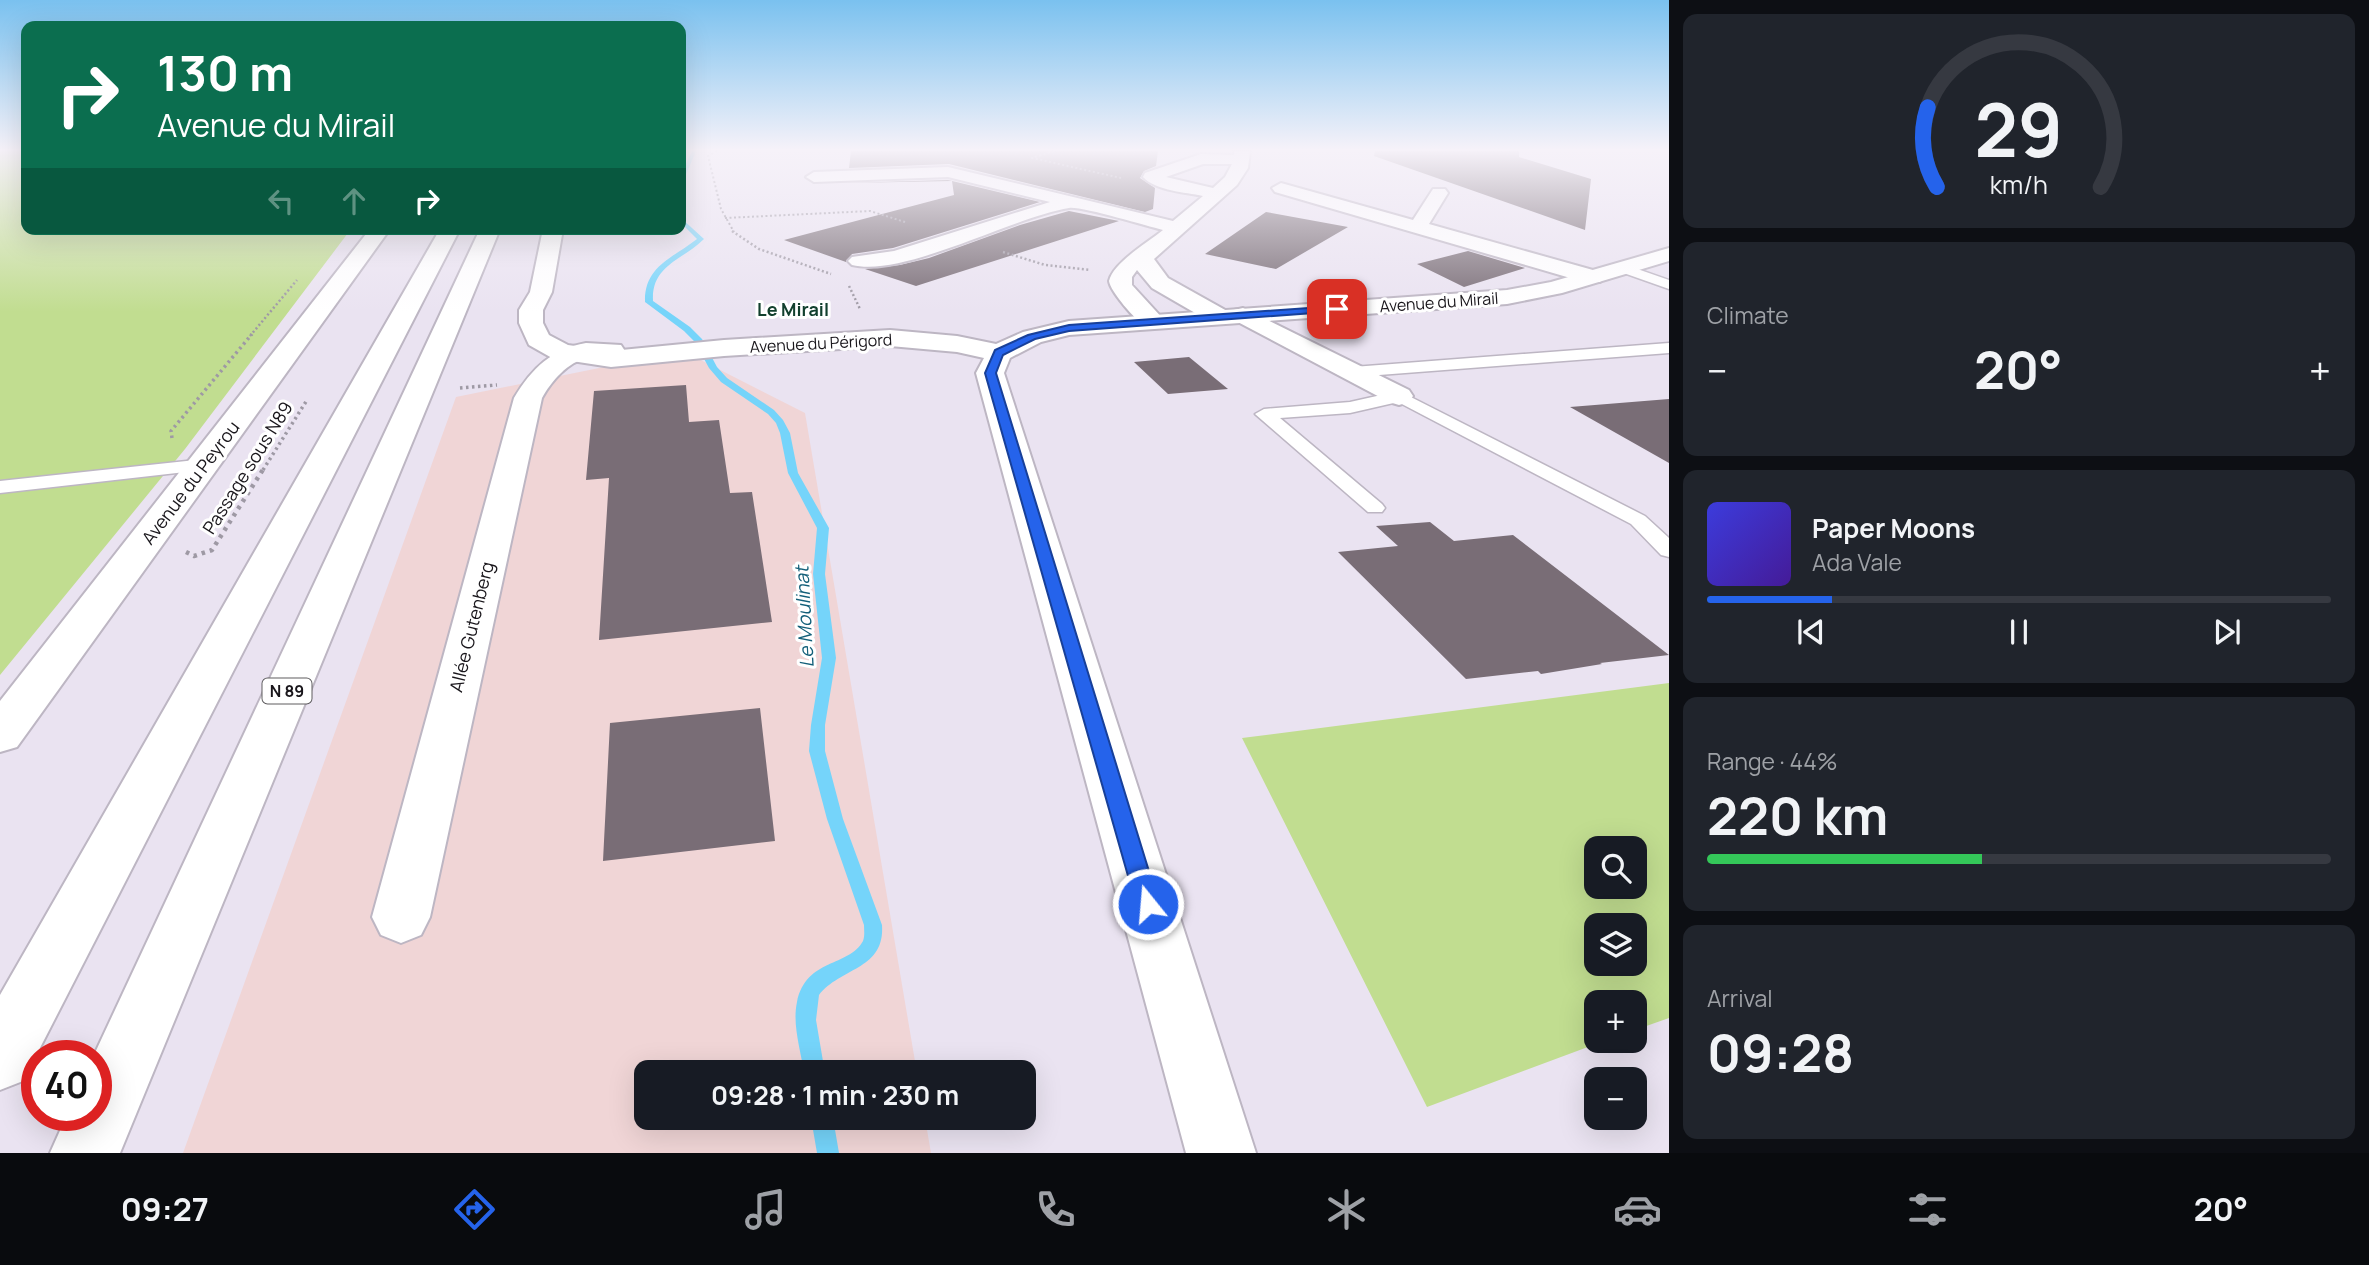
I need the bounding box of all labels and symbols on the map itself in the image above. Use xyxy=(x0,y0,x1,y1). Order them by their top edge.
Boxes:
pin xyxy=(1307,279,1367,339)
street label: Avenue du Mirail xyxy=(1379,287,1499,317)
district label: Le Mirail xyxy=(757,297,829,321)
street label: Avenue du Périgord xyxy=(749,328,893,358)
street label: Passage sous N89 xyxy=(197,397,298,538)
street label: Avenue du Peyrou xyxy=(136,416,244,549)
street label: Allée Gutenberg xyxy=(443,559,499,694)
water label: Le Moulinat xyxy=(788,563,820,668)
road number: N 89 xyxy=(262,678,312,704)
position arrow xyxy=(1111,867,1185,941)
speed limit sign: 40 xyxy=(21,1040,112,1131)

